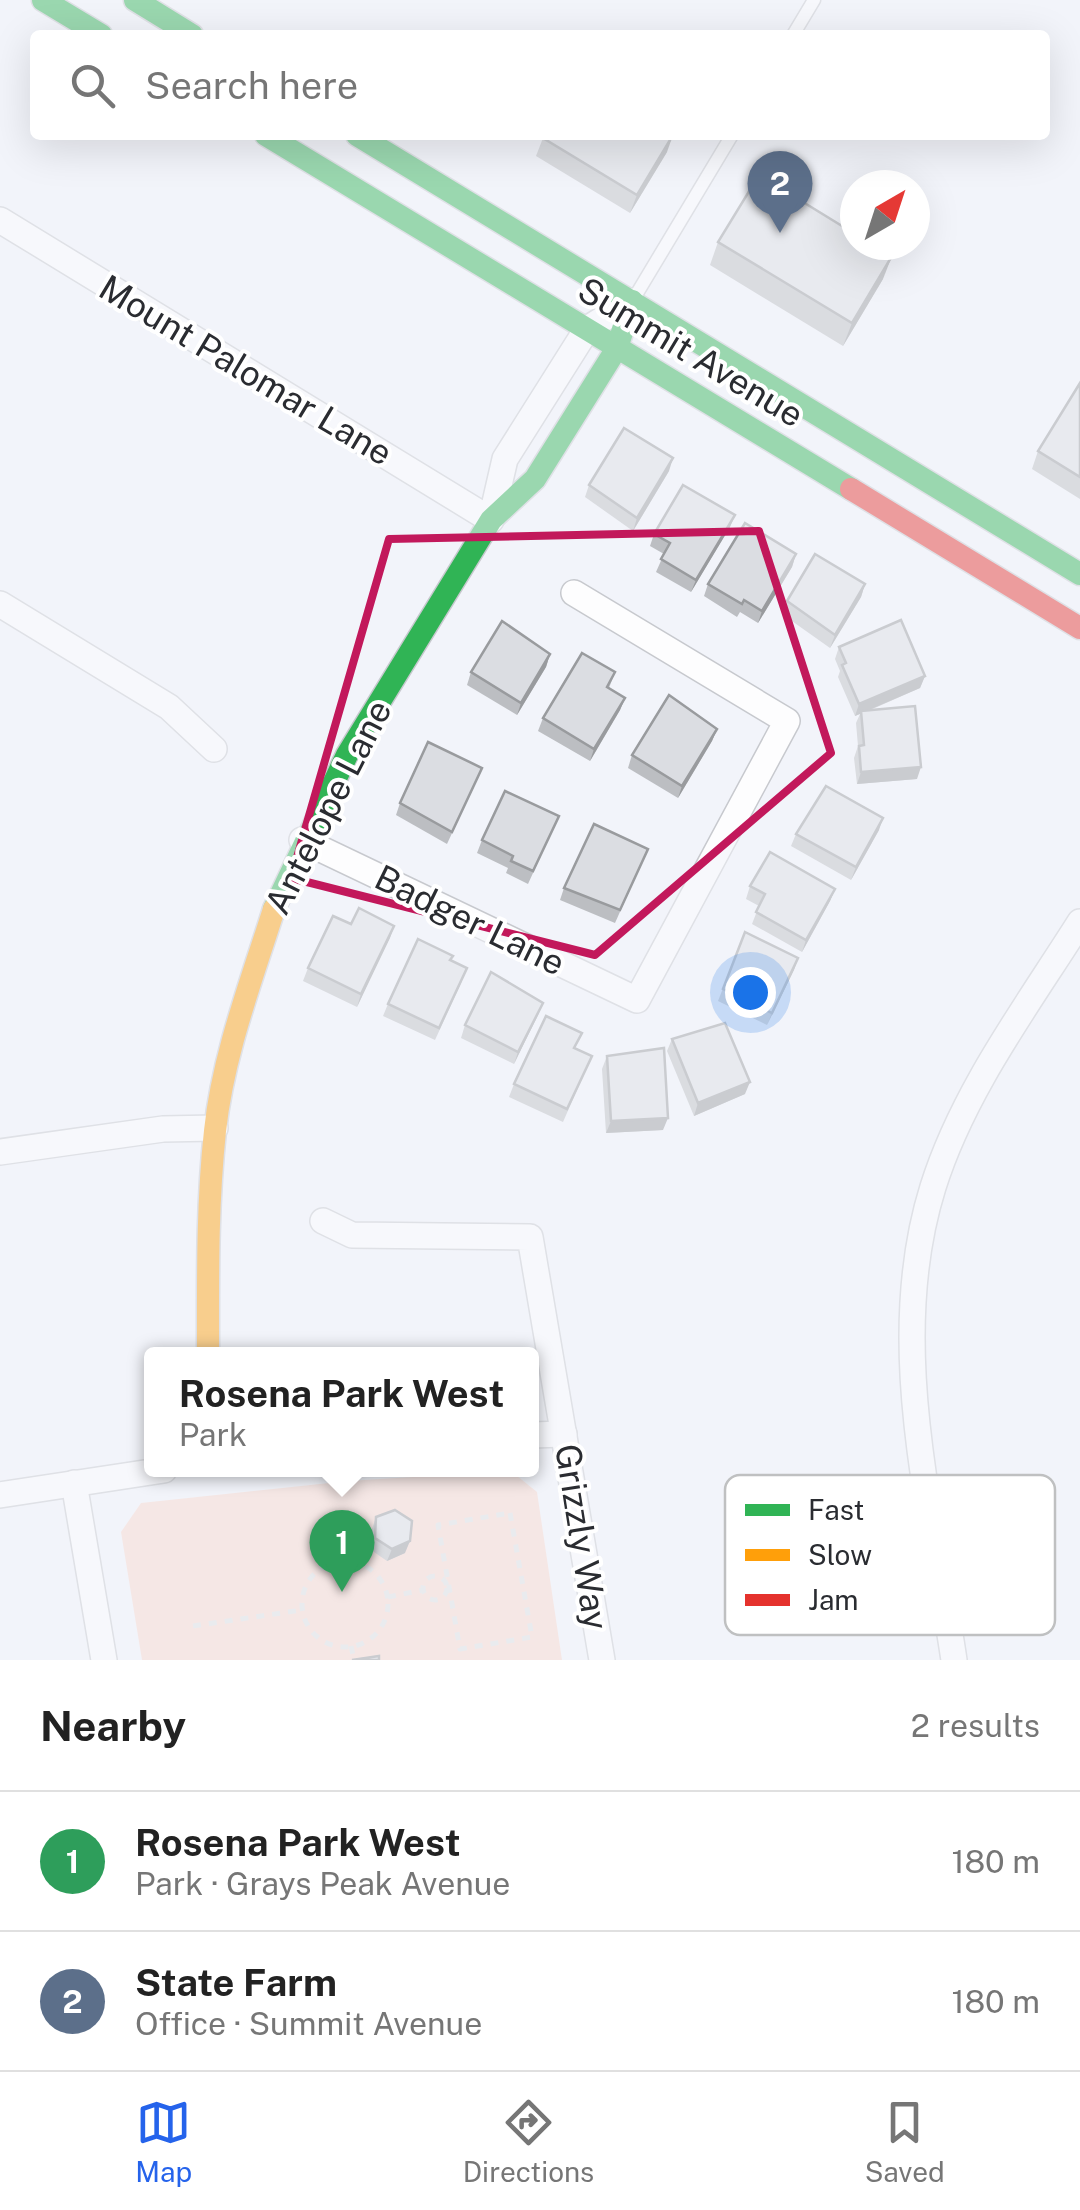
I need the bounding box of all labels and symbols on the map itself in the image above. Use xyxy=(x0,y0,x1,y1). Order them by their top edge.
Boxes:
pin: 2 xyxy=(748,150,812,233)
north arrow xyxy=(840,170,930,260)
street label: Mount Palomar Lane xyxy=(92,266,400,474)
street label: Summit Avenue xyxy=(571,269,811,435)
street label: Antelope Lane xyxy=(256,693,400,921)
street label: Badger Lane xyxy=(368,856,572,984)
your location xyxy=(725,967,776,1018)
street label: Grizzly Way xyxy=(547,1441,617,1633)
legend xyxy=(725,1475,1055,1635)
text: Fast xyxy=(808,1493,864,1526)
pin: 1 xyxy=(310,1510,374,1592)
text: Slow xyxy=(808,1538,872,1571)
text: Jam xyxy=(808,1583,859,1616)

